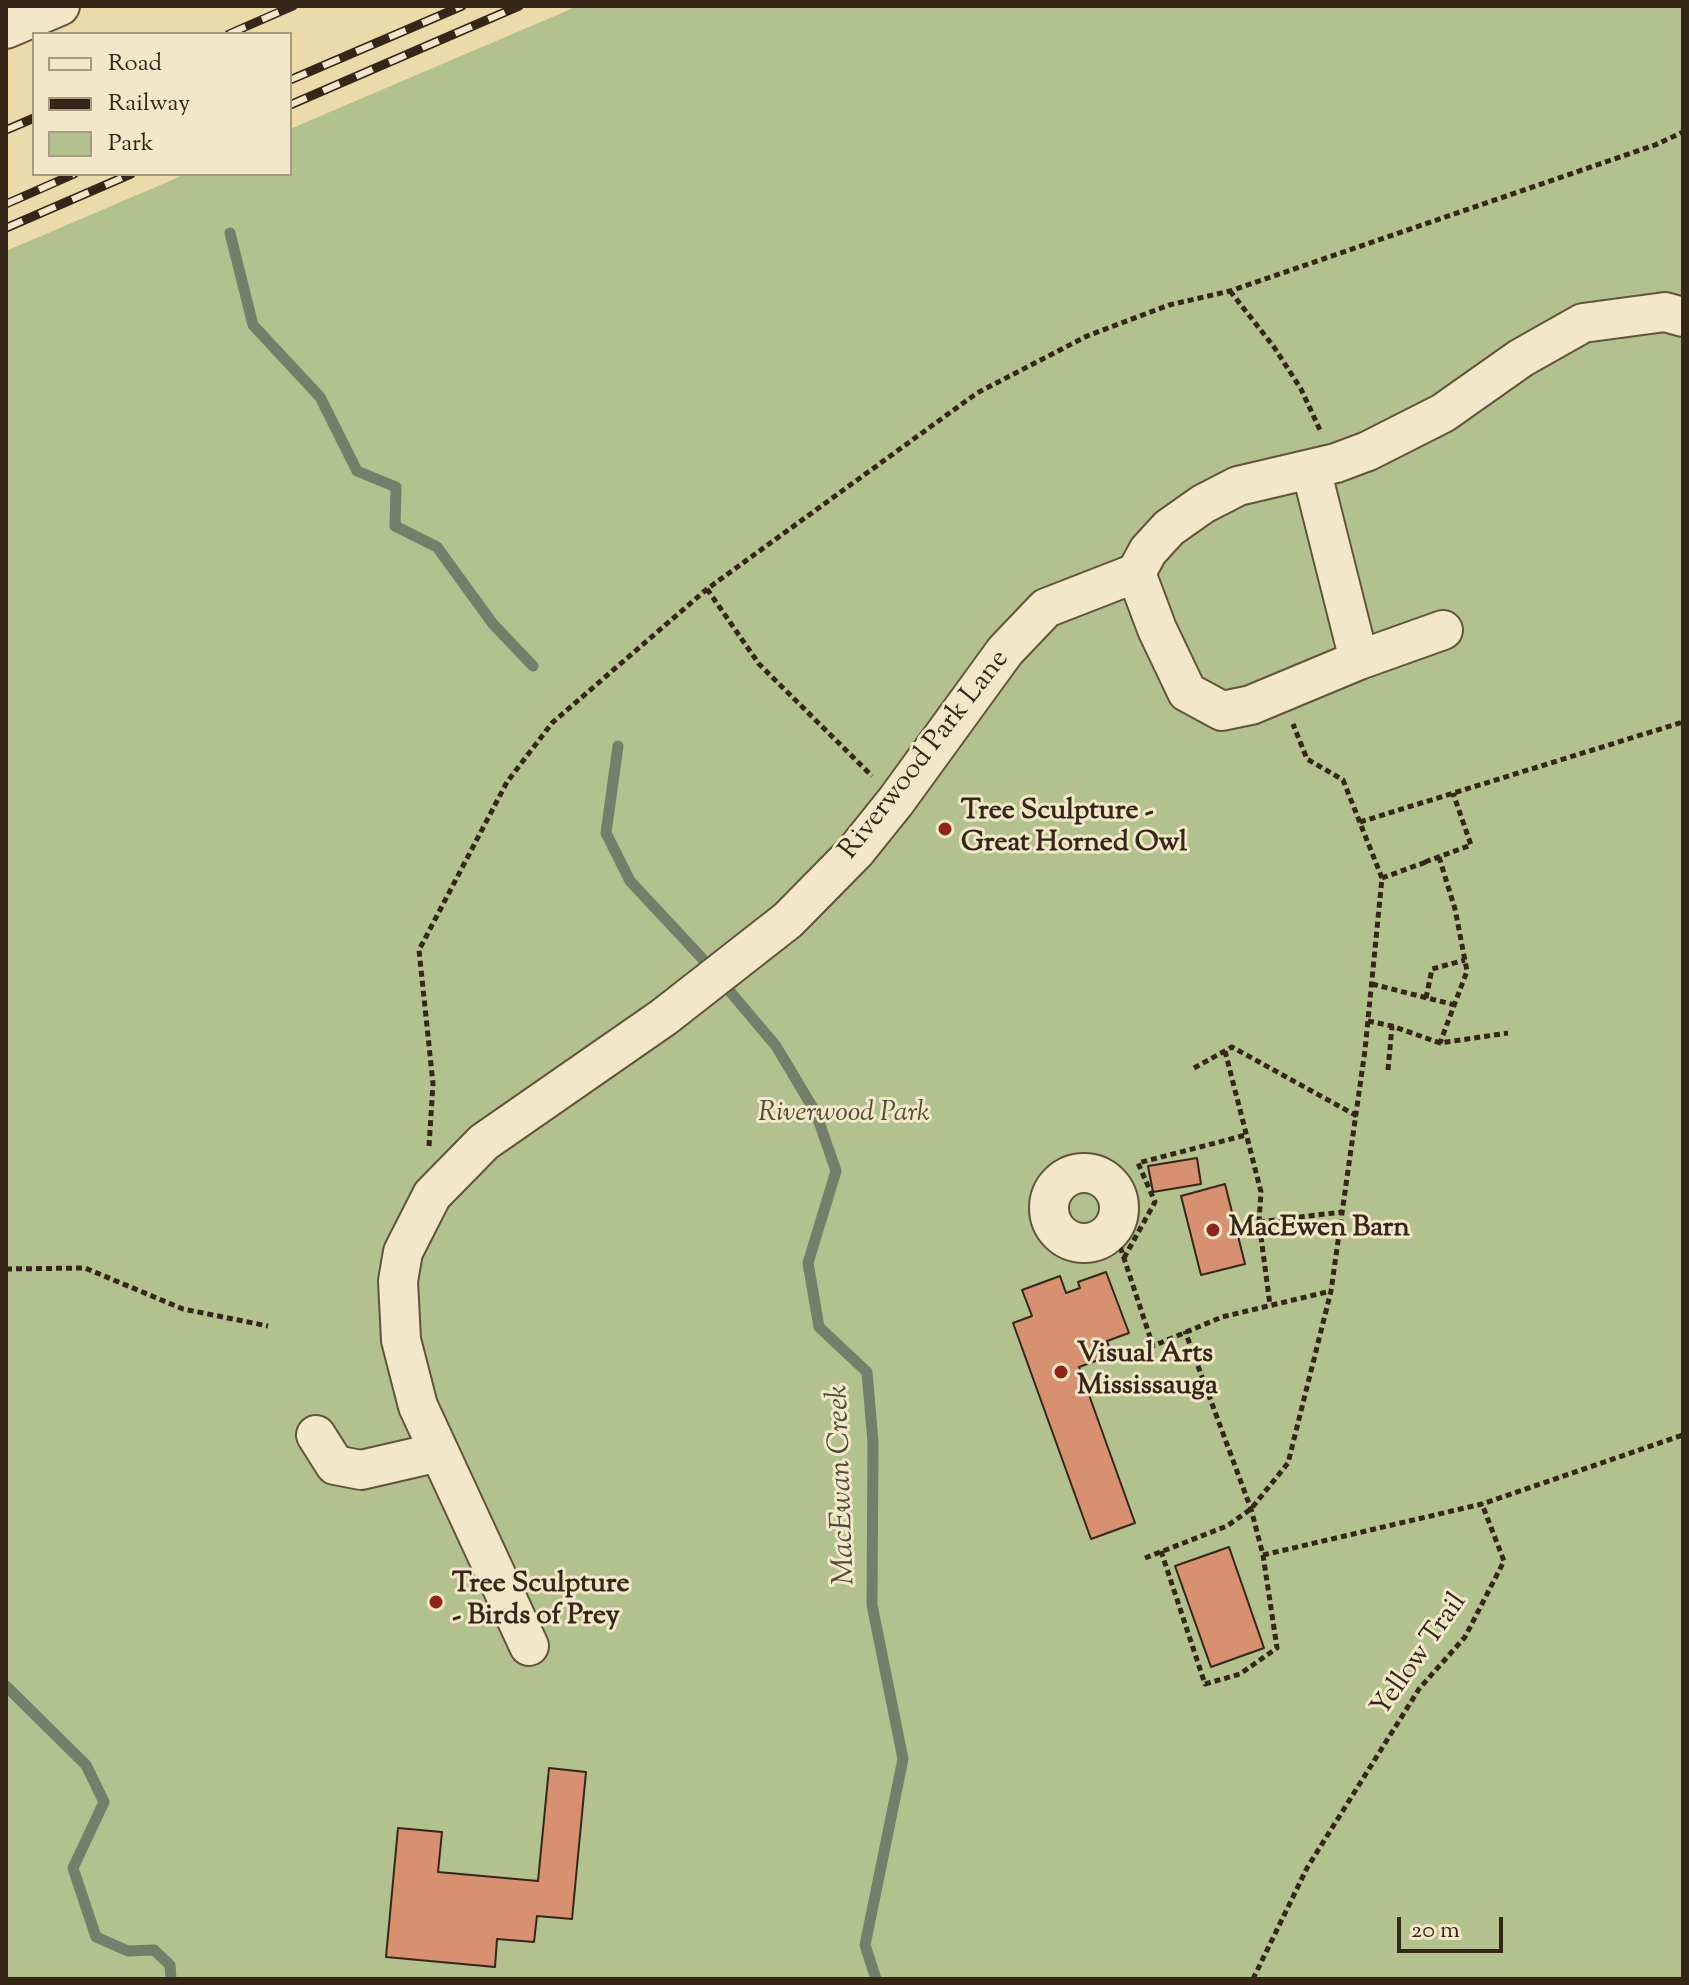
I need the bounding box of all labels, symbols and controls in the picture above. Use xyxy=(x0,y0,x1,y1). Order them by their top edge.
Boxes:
legend xyxy=(32,32,292,176)
text: Road xyxy=(108,47,162,81)
text: Railway xyxy=(108,87,190,121)
text: Park xyxy=(108,127,154,161)
street label: Riverwood Park Lane xyxy=(834,645,1018,867)
place label: Tree Sculpture - Great Horned Owl xyxy=(961,796,1187,862)
marker: Tree Sculpture - Great Horned Owl xyxy=(936,820,954,838)
park label: Riverwood Park xyxy=(758,1098,930,1132)
place label: MacEwen Barn xyxy=(1229,1213,1410,1247)
marker: MacEwen Barn xyxy=(1204,1221,1222,1239)
place label: Visual Arts Mississauga xyxy=(1077,1339,1218,1405)
marker: Visual Arts Mississauga xyxy=(1052,1363,1070,1381)
water label: MacEwan Creek xyxy=(823,1384,865,1586)
place label: Tree Sculpture - Birds of Prey xyxy=(452,1569,629,1635)
street label: Yellow Trail xyxy=(1366,1588,1476,1724)
marker: Tree Sculpture - Birds of Prey xyxy=(427,1593,445,1611)
scale bar xyxy=(1401,1901,1507,1951)
text: 20 m xyxy=(1411,1914,1460,1948)

